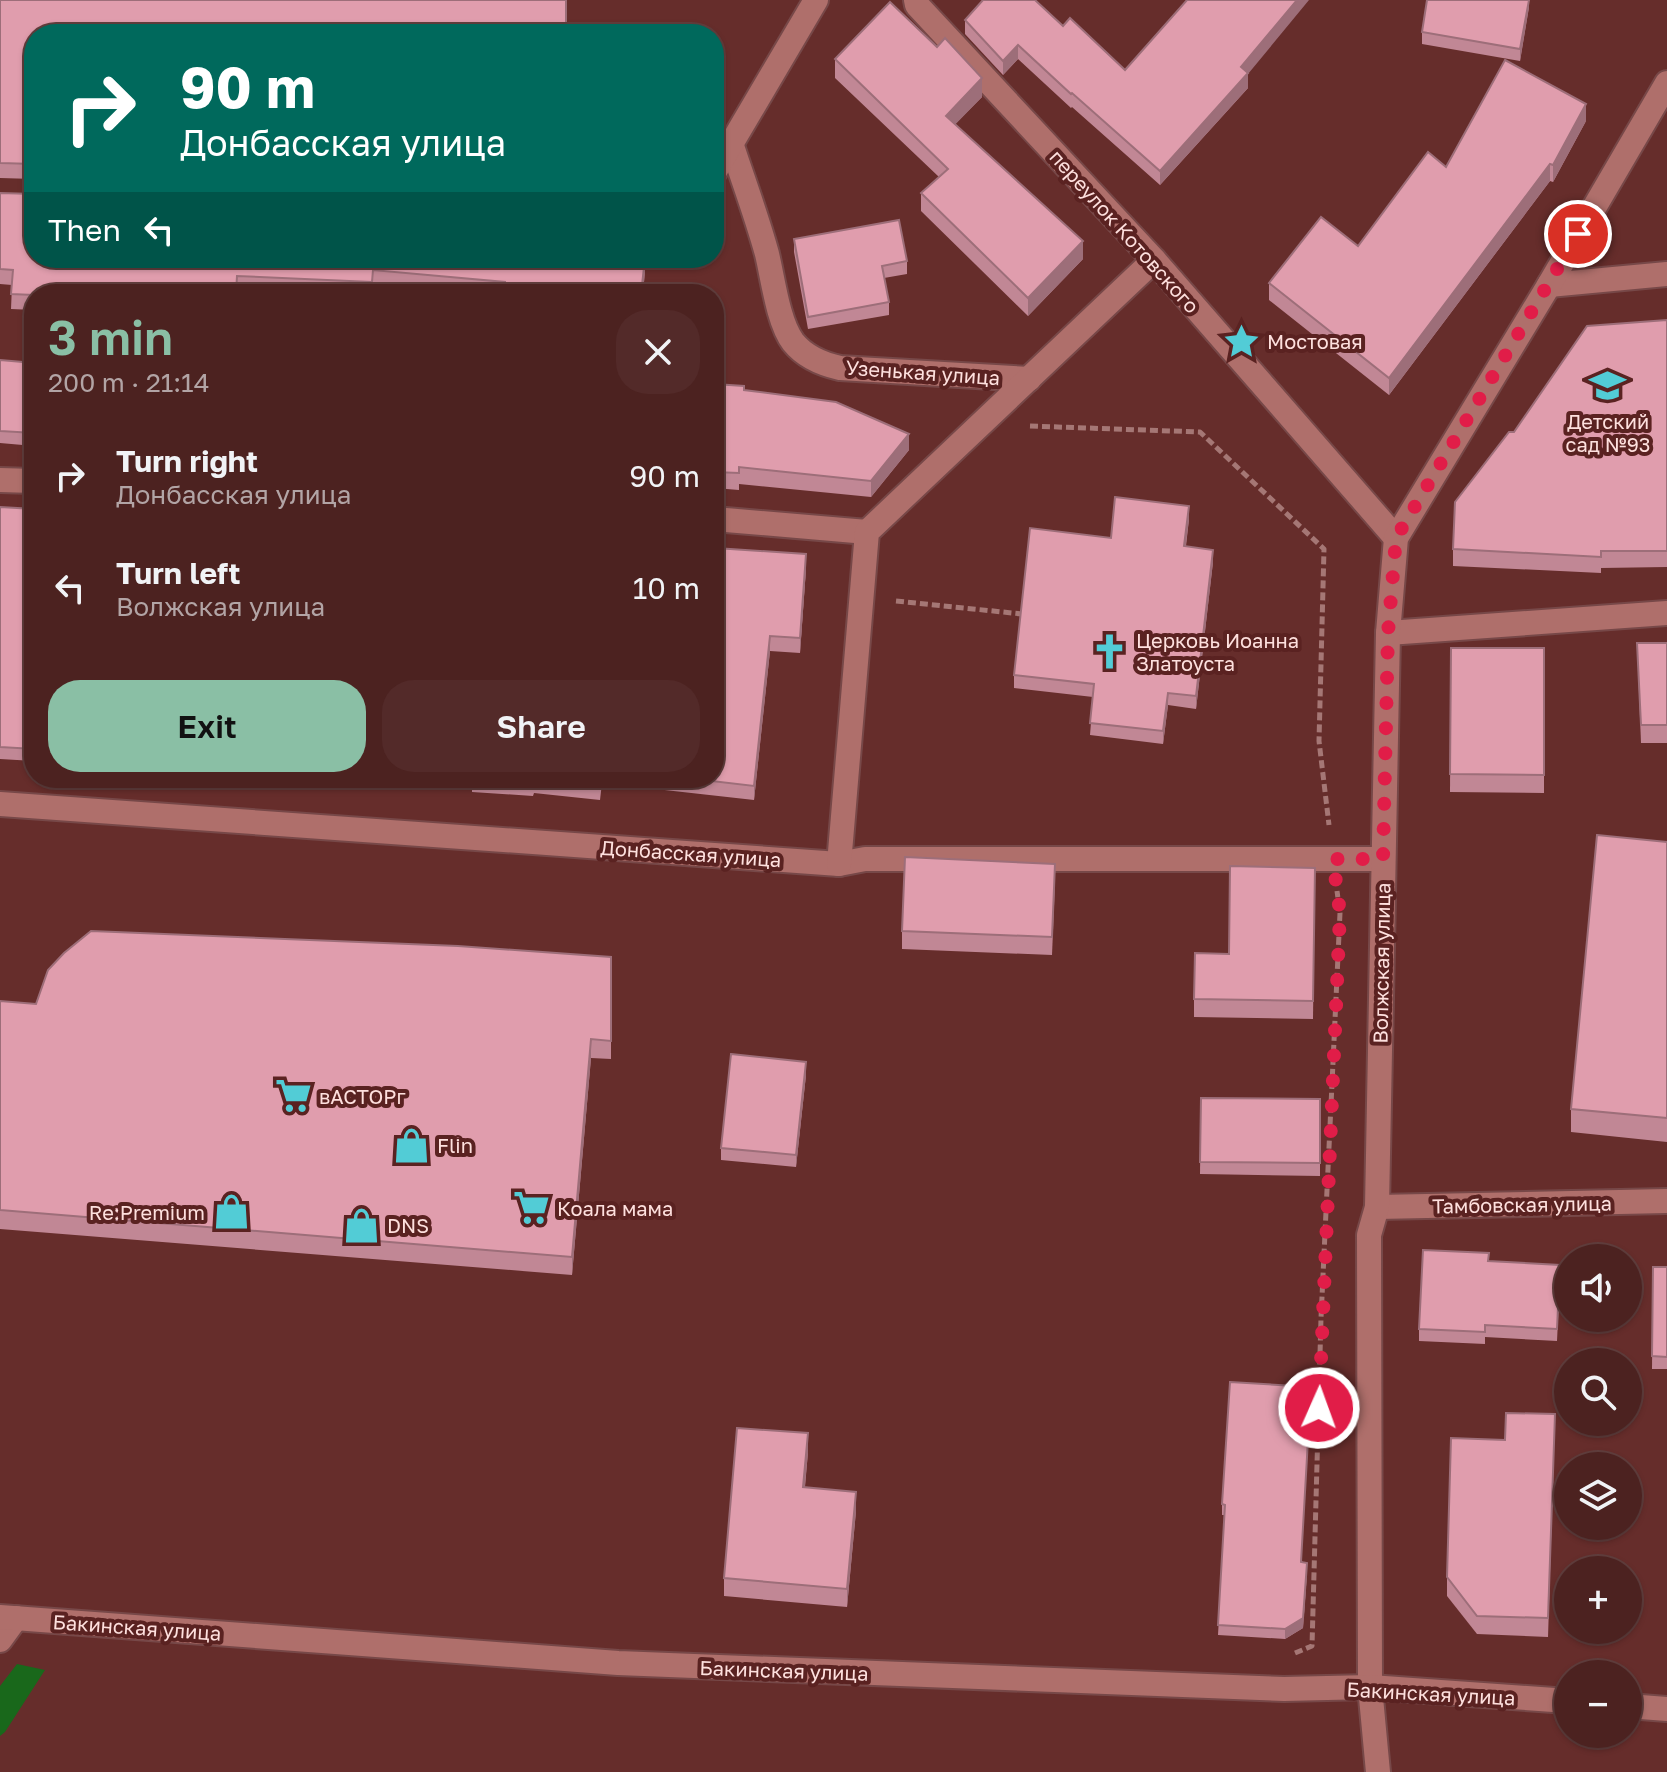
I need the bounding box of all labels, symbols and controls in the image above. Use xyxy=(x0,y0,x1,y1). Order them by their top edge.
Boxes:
text: 90 m xyxy=(180,53,315,120)
icon: right xyxy=(48,56,152,160)
text: Донбасская улица xyxy=(180,121,506,164)
street label: переулок Котовского xyxy=(1045,144,1205,318)
pin xyxy=(1544,200,1612,268)
icon: left xyxy=(137,208,181,252)
text: Then xyxy=(48,212,121,248)
icon: arrive xyxy=(1556,212,1600,256)
text: 3 min xyxy=(48,308,173,366)
button: close xyxy=(616,310,700,394)
place icon: Мостовая xyxy=(1222,322,1260,360)
place label: Мостовая xyxy=(1267,329,1363,353)
street label: Узенькая улица xyxy=(845,355,1001,389)
text: 200 m · 21:14 xyxy=(48,367,210,398)
school or university icon: Детский сад №93 xyxy=(1589,367,1627,405)
place label: Детский сад №93 xyxy=(1566,409,1651,456)
text: Turn right xyxy=(116,443,258,479)
icon: right xyxy=(48,454,92,498)
text: 90 m xyxy=(629,458,700,494)
text: Донбасская улица xyxy=(116,479,352,510)
text: Turn left xyxy=(116,555,241,591)
icon: left xyxy=(48,566,92,610)
text: 10 m xyxy=(633,570,700,606)
text: Волжская улица xyxy=(116,591,325,622)
place label: Церковь Иоанна Златоуста xyxy=(1136,628,1299,675)
church icon: Церковь Иоанна Златоуста xyxy=(1091,632,1129,670)
button: Exit xyxy=(48,680,366,772)
button: Share xyxy=(382,680,700,772)
street label: Донбасская улица xyxy=(600,835,782,871)
street label: Волжская улица xyxy=(1368,882,1394,1044)
supermarket icon: вАСТОРг xyxy=(274,1077,312,1115)
place label: вАСТОРг xyxy=(319,1084,406,1108)
shop icon: Flin xyxy=(392,1126,430,1164)
place label: Flin xyxy=(437,1133,473,1157)
supermarket icon: Коала мама xyxy=(512,1189,550,1227)
street label: Тамбовская улица xyxy=(1432,1190,1612,1218)
shop icon: Re:Premium xyxy=(212,1193,250,1231)
place label: Коала мама xyxy=(557,1196,673,1220)
place label: Re:Premium xyxy=(89,1200,205,1224)
shop icon: DNS xyxy=(342,1206,380,1244)
place label: DNS xyxy=(387,1213,429,1237)
map controls xyxy=(1554,1244,1642,1748)
button: sound xyxy=(1554,1244,1642,1332)
button: search xyxy=(1554,1348,1642,1436)
position arrow xyxy=(1277,1366,1361,1450)
button: layers xyxy=(1554,1452,1642,1540)
button: + xyxy=(1554,1556,1642,1644)
street label: Бакинская улица xyxy=(52,1609,222,1645)
street label: Бакинская улица xyxy=(699,1655,869,1685)
button: − xyxy=(1554,1660,1642,1748)
street label: Бакинская улица xyxy=(1346,1677,1516,1709)

